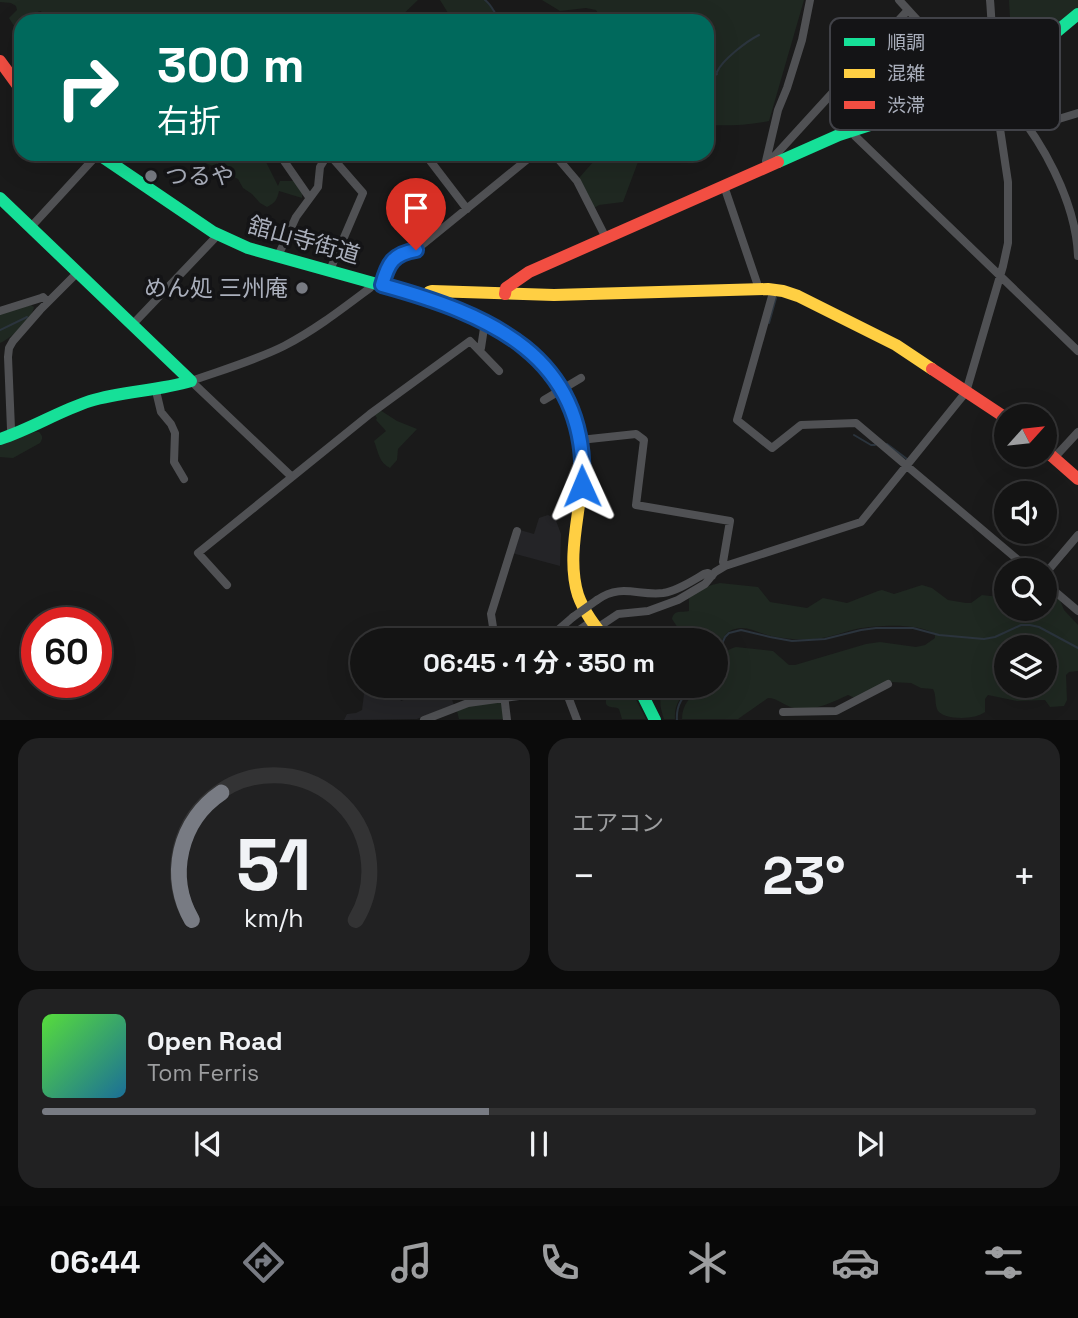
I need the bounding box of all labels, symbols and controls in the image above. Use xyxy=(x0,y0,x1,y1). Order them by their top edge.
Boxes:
legend xyxy=(830,18,1060,130)
text: 順調 xyxy=(887,30,925,55)
text: 300 m xyxy=(157,34,305,96)
icon: right xyxy=(42,42,133,133)
text: 混雑 xyxy=(887,61,925,86)
text: 渋滞 xyxy=(887,93,925,118)
text: 右折 xyxy=(157,101,221,141)
place label: つるや xyxy=(165,161,234,191)
marker: つるや xyxy=(143,168,159,184)
pin xyxy=(386,178,446,250)
icon: arrive xyxy=(397,189,435,227)
street label: 舘山寺街道 xyxy=(245,210,363,270)
place label: めん処 三州庵 xyxy=(144,273,288,303)
marker: めん処 三州庵 xyxy=(294,280,310,296)
north arrow xyxy=(994,404,1057,467)
map controls xyxy=(994,404,1057,698)
position arrow xyxy=(545,449,619,523)
button: sound xyxy=(994,481,1057,544)
button: search xyxy=(994,558,1057,621)
speed limit sign: 60 xyxy=(21,607,112,698)
button: layers xyxy=(994,635,1057,698)
text: 06:45 · 1 分 · 350 m xyxy=(423,646,655,680)
text: エアコン xyxy=(572,808,664,838)
text: 51 xyxy=(236,819,312,912)
text: 23° xyxy=(763,843,846,909)
text: − xyxy=(572,852,596,900)
text: + xyxy=(1012,852,1036,900)
text: km/h xyxy=(244,902,304,934)
text: Open Road xyxy=(147,1024,283,1058)
text: Tom Ferris xyxy=(147,1058,259,1088)
icon: previous xyxy=(189,1125,227,1163)
icon: pause xyxy=(520,1125,558,1163)
icon: next xyxy=(851,1125,889,1163)
icon: directions xyxy=(239,1238,288,1287)
icon: music xyxy=(387,1238,436,1287)
icon: phone xyxy=(535,1238,584,1287)
icon: climate xyxy=(683,1238,732,1287)
icon: car xyxy=(831,1238,880,1287)
icon: filters xyxy=(979,1238,1028,1287)
text: 06:44 xyxy=(50,1242,140,1282)

